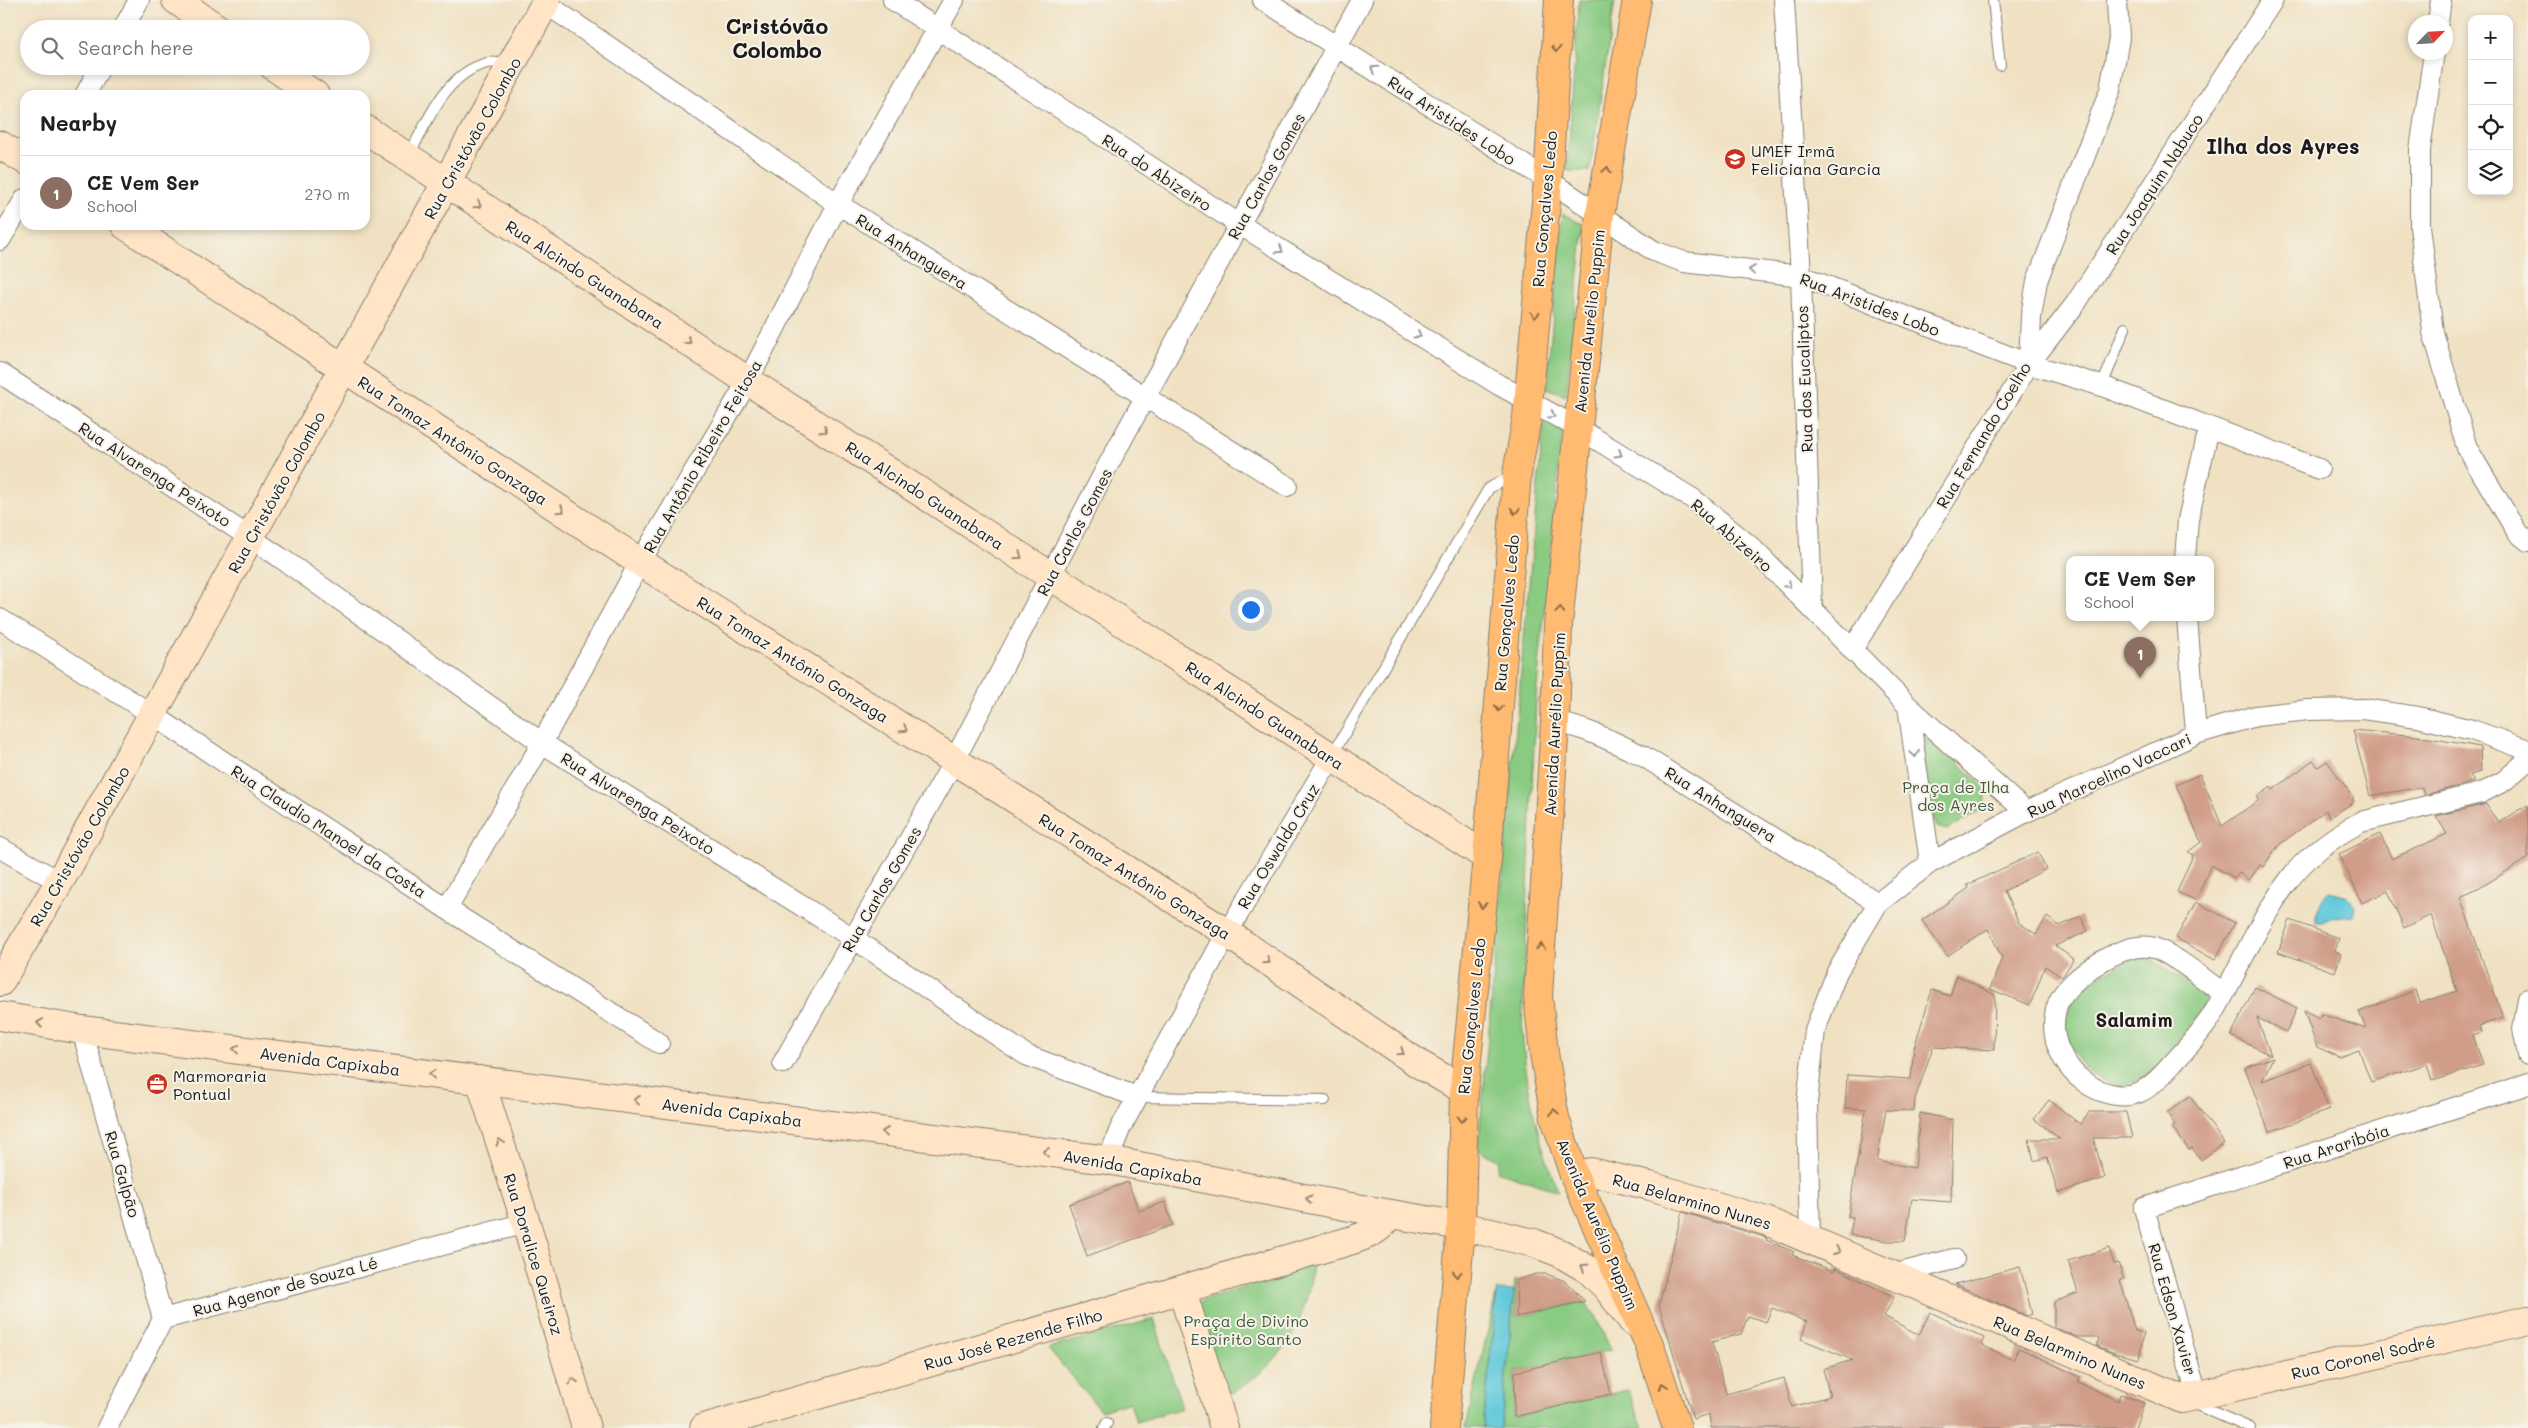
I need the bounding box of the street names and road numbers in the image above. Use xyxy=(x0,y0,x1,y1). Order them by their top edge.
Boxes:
street label: Rua Cristóvão Colombo xyxy=(419,53,525,223)
street label: Rua Aristides Lobo xyxy=(1384,71,1520,169)
street label: Rua Carlos Gomes xyxy=(1222,109,1310,243)
street label: Rua Joaquim Nabuco xyxy=(2101,110,2207,258)
street label: Rua do Abizeiro xyxy=(1098,129,1216,215)
street label: Rua Gonçalves Ledo xyxy=(1527,130,1561,288)
street label: Rua Anhanguera xyxy=(852,208,972,294)
street label: Rua Alcindo Guanabara xyxy=(502,215,668,333)
street label: Avenida Aurélio Puppim xyxy=(1569,228,1609,414)
street label: Rua Aristides Lobo xyxy=(1797,268,1943,340)
street label: Rua dos Eucaliptos xyxy=(1791,305,1817,453)
street label: Rua Antônio Ribeiro Feitosa xyxy=(638,356,766,556)
street label: Rua Fernando Coelho xyxy=(1931,358,2035,512)
street label: Rua Tomaz Antônio Gonzaga xyxy=(354,371,552,509)
street label: Rua Cristóvão Colombo xyxy=(223,407,329,577)
street label: Rua Alvarenga Peixoto xyxy=(75,417,235,531)
street label: Rua Alcindo Guanabara xyxy=(842,436,1008,554)
street label: Rua Carlos Gomes xyxy=(1031,465,1117,599)
street label: Rua Abizeiro xyxy=(1687,494,1777,576)
street label: Rua Gonçalves Ledo xyxy=(1489,534,1523,692)
street label: Rua Tomaz Antônio Gonzaga xyxy=(693,591,893,727)
street label: Avenida Aurélio Puppim xyxy=(1539,632,1569,816)
street label: Rua Alcindo Guanabara xyxy=(1182,656,1348,774)
street label: Rua Marcelino Vaccari xyxy=(2024,728,2194,822)
street label: Rua Alvarenga Peixoto xyxy=(557,747,719,859)
street label: Rua Claudio Manoel da Costa xyxy=(227,760,431,902)
street label: Rua Anhanguera xyxy=(1661,761,1781,847)
street label: Rua Cristóvão Colombo xyxy=(24,762,134,930)
street label: Rua Oswaldo Cruz xyxy=(1232,779,1324,913)
street label: Rua Tomaz Antônio Gonzaga xyxy=(1035,808,1235,944)
street label: Rua Carlos Gomes xyxy=(836,822,926,956)
street label: Rua Gonçalves Ledo xyxy=(1452,937,1490,1095)
street label: Avenida Capixaba xyxy=(259,1042,401,1080)
street label: Avenida Capixaba xyxy=(661,1093,803,1131)
street label: Rua Araribóia xyxy=(2280,1119,2392,1173)
street label: Rua Galpão xyxy=(101,1128,145,1220)
street label: Avenida Aurélio Puppim xyxy=(1552,1135,1644,1313)
street label: Avenida Capixaba xyxy=(1062,1144,1204,1190)
street label: Rua Belarmino Nunes xyxy=(1610,1168,1774,1234)
street label: Rua Doralice Queiroz xyxy=(499,1170,569,1338)
street label: Rua Edson Xavier xyxy=(2144,1240,2202,1378)
street label: Rua Agenor de Souza Lé xyxy=(190,1251,380,1321)
street label: Rua José Rezende Filho xyxy=(921,1303,1105,1375)
street label: Rua Belarmino Nunes xyxy=(1990,1310,2150,1394)
street label: Rua Coronel Sodré xyxy=(2289,1330,2437,1384)

